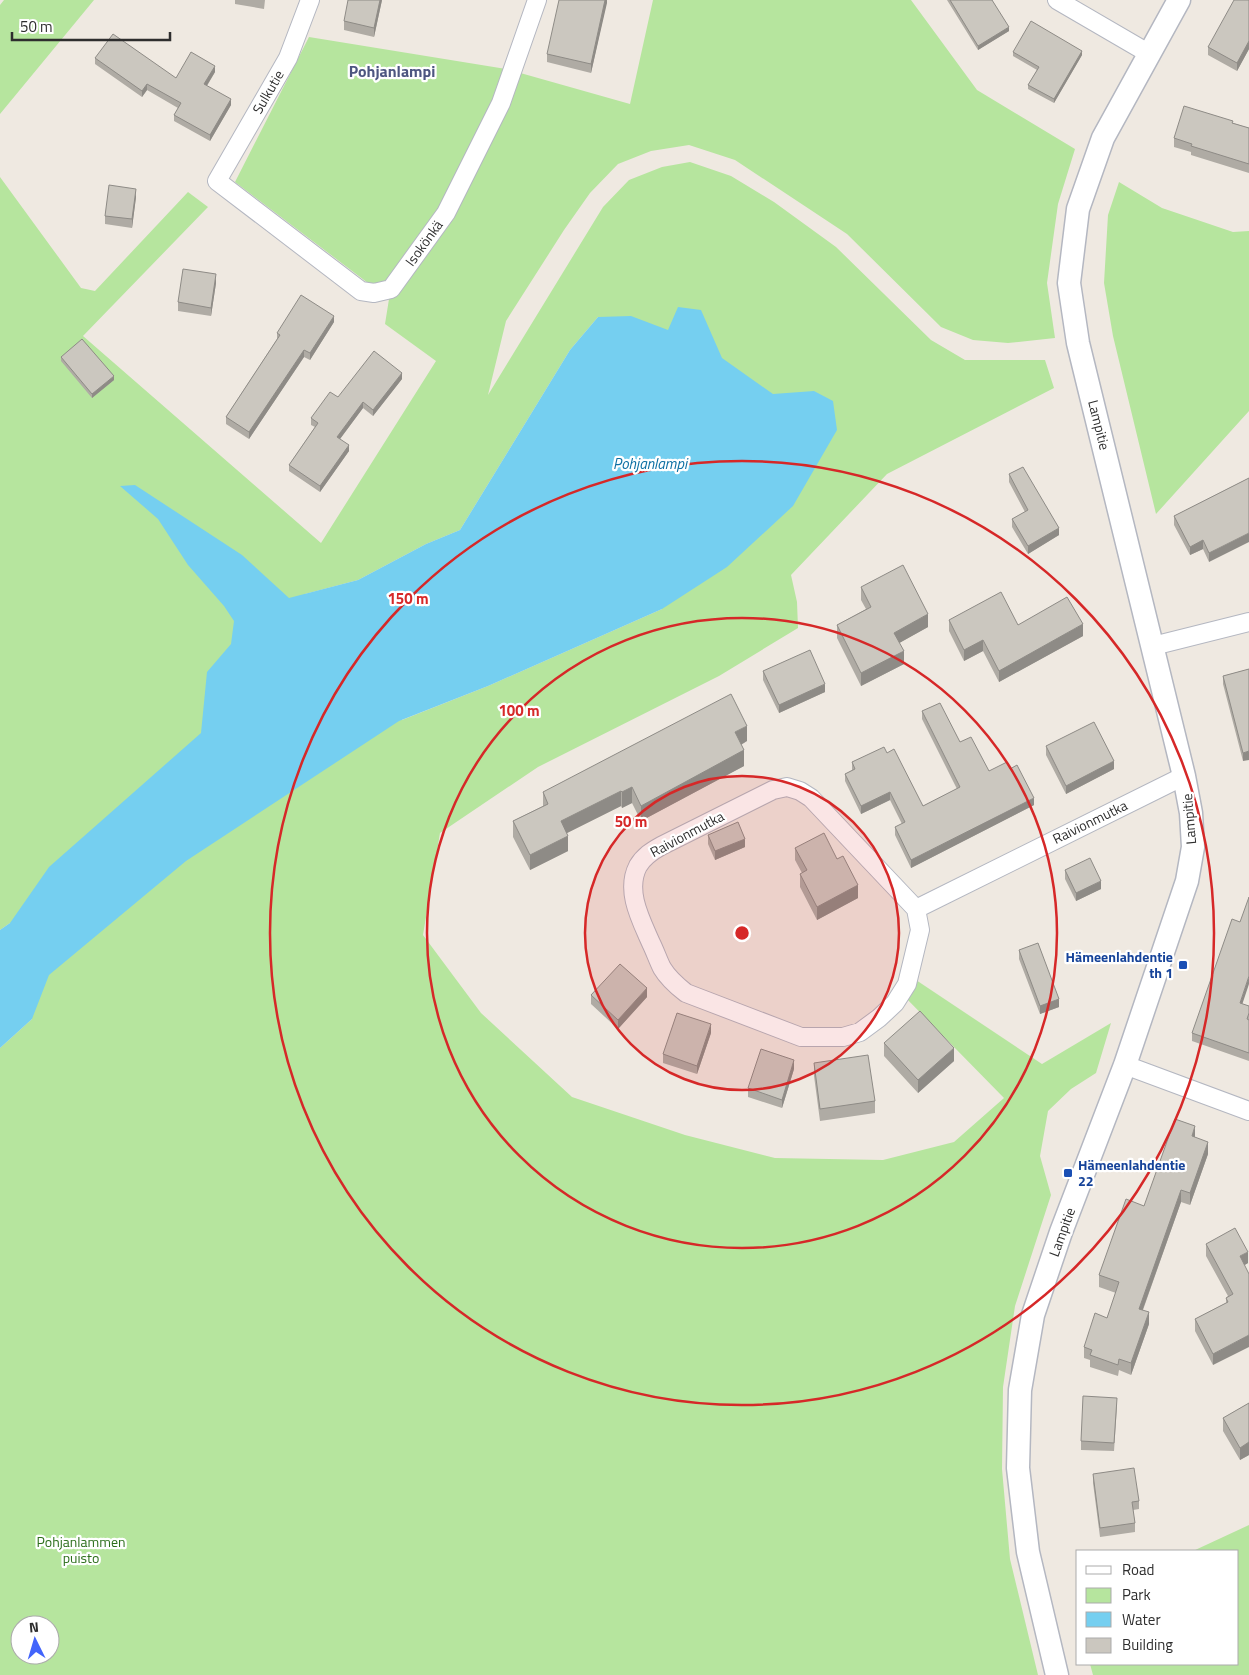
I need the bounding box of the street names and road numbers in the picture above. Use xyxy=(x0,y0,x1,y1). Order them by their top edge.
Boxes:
street label: Sulkutie xyxy=(247,66,289,118)
street label: Isokönkä xyxy=(400,215,448,270)
street label: Lampitie xyxy=(1083,398,1116,452)
street label: Lampitie xyxy=(1176,793,1201,845)
street label: Raivionmutka xyxy=(1049,794,1131,849)
street label: Raivionmutka xyxy=(646,805,728,862)
street label: Lampitie xyxy=(1043,1204,1080,1259)

